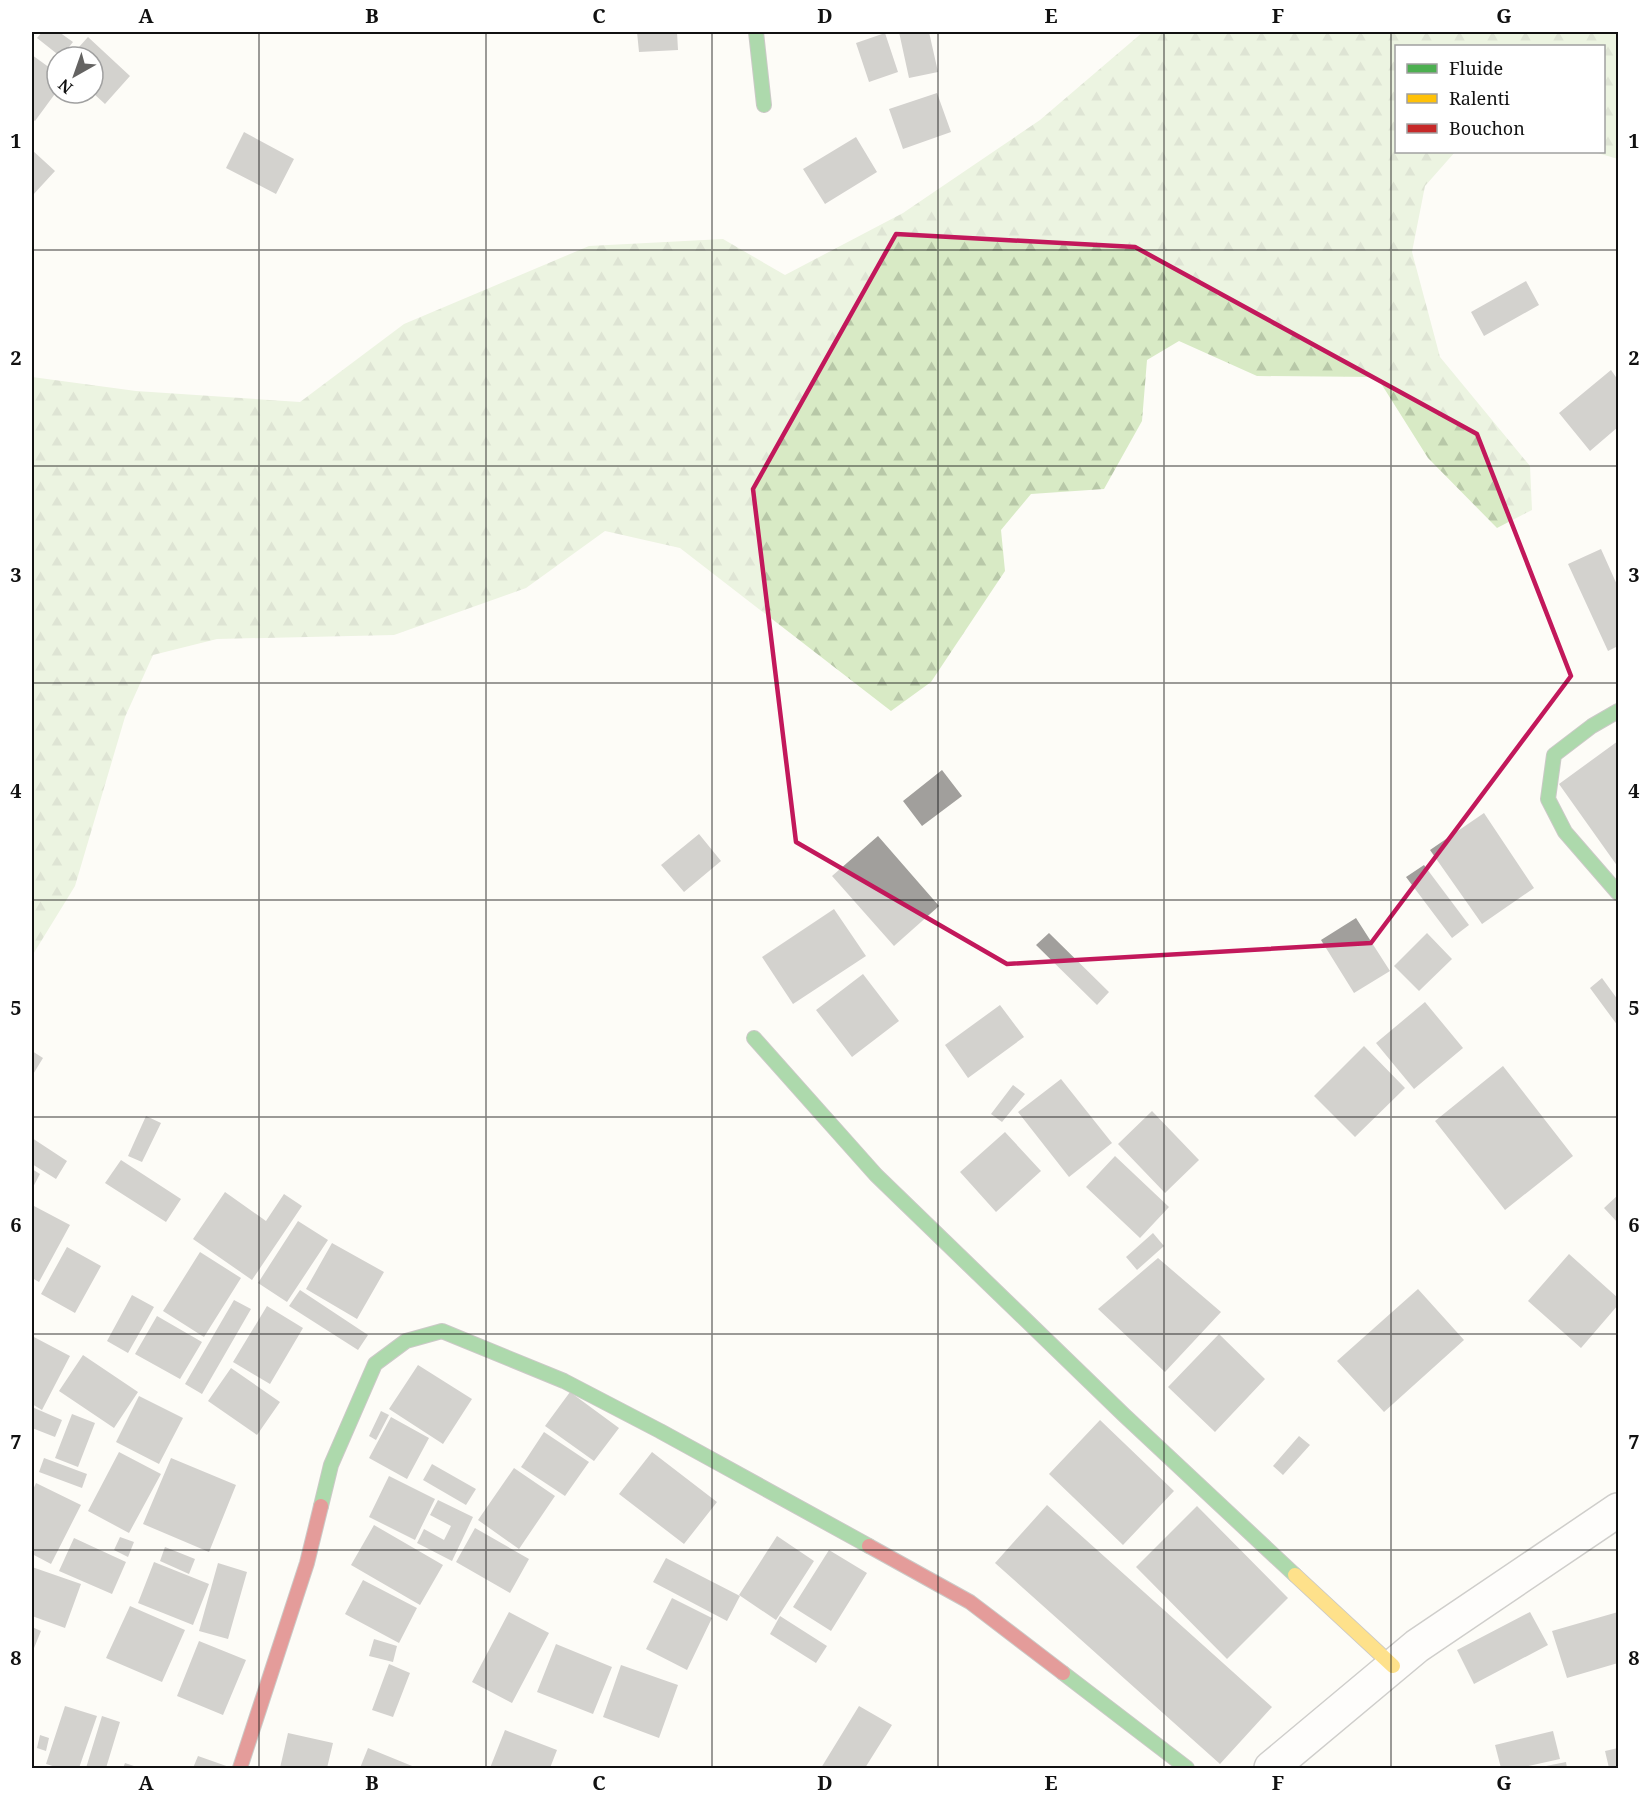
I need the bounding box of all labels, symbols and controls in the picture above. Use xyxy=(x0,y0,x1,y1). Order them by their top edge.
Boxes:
text: A xyxy=(138,2,154,29)
text: B xyxy=(365,2,379,29)
text: C xyxy=(592,2,606,29)
text: D xyxy=(817,2,833,29)
text: E xyxy=(1044,2,1058,29)
text: F xyxy=(1272,2,1284,29)
text: G xyxy=(1496,2,1512,29)
north arrow xyxy=(45,45,105,105)
legend xyxy=(1395,45,1605,153)
text: Fluide xyxy=(1449,56,1503,80)
text: N xyxy=(53,74,77,99)
text: Ralenti xyxy=(1449,86,1510,110)
text: Bouchon xyxy=(1449,116,1525,140)
text: 1 xyxy=(10,127,22,154)
text: 1 xyxy=(1628,127,1640,154)
text: 2 xyxy=(10,344,22,371)
text: 2 xyxy=(1628,344,1640,371)
text: 3 xyxy=(10,561,22,588)
text: 3 xyxy=(1628,561,1640,588)
text: 4 xyxy=(10,777,22,804)
text: 4 xyxy=(1628,777,1640,804)
text: 5 xyxy=(10,994,22,1021)
text: 5 xyxy=(1628,994,1640,1021)
text: 6 xyxy=(10,1211,22,1238)
text: 6 xyxy=(1628,1211,1640,1238)
text: 7 xyxy=(10,1428,22,1455)
text: 7 xyxy=(1628,1428,1640,1455)
text: 8 xyxy=(10,1644,22,1671)
text: 8 xyxy=(1628,1644,1640,1671)
text: A xyxy=(138,1769,154,1796)
text: B xyxy=(365,1769,379,1796)
text: C xyxy=(592,1769,606,1796)
text: D xyxy=(817,1769,833,1796)
text: E xyxy=(1044,1769,1058,1796)
text: F xyxy=(1272,1769,1284,1796)
text: G xyxy=(1496,1769,1512,1796)

